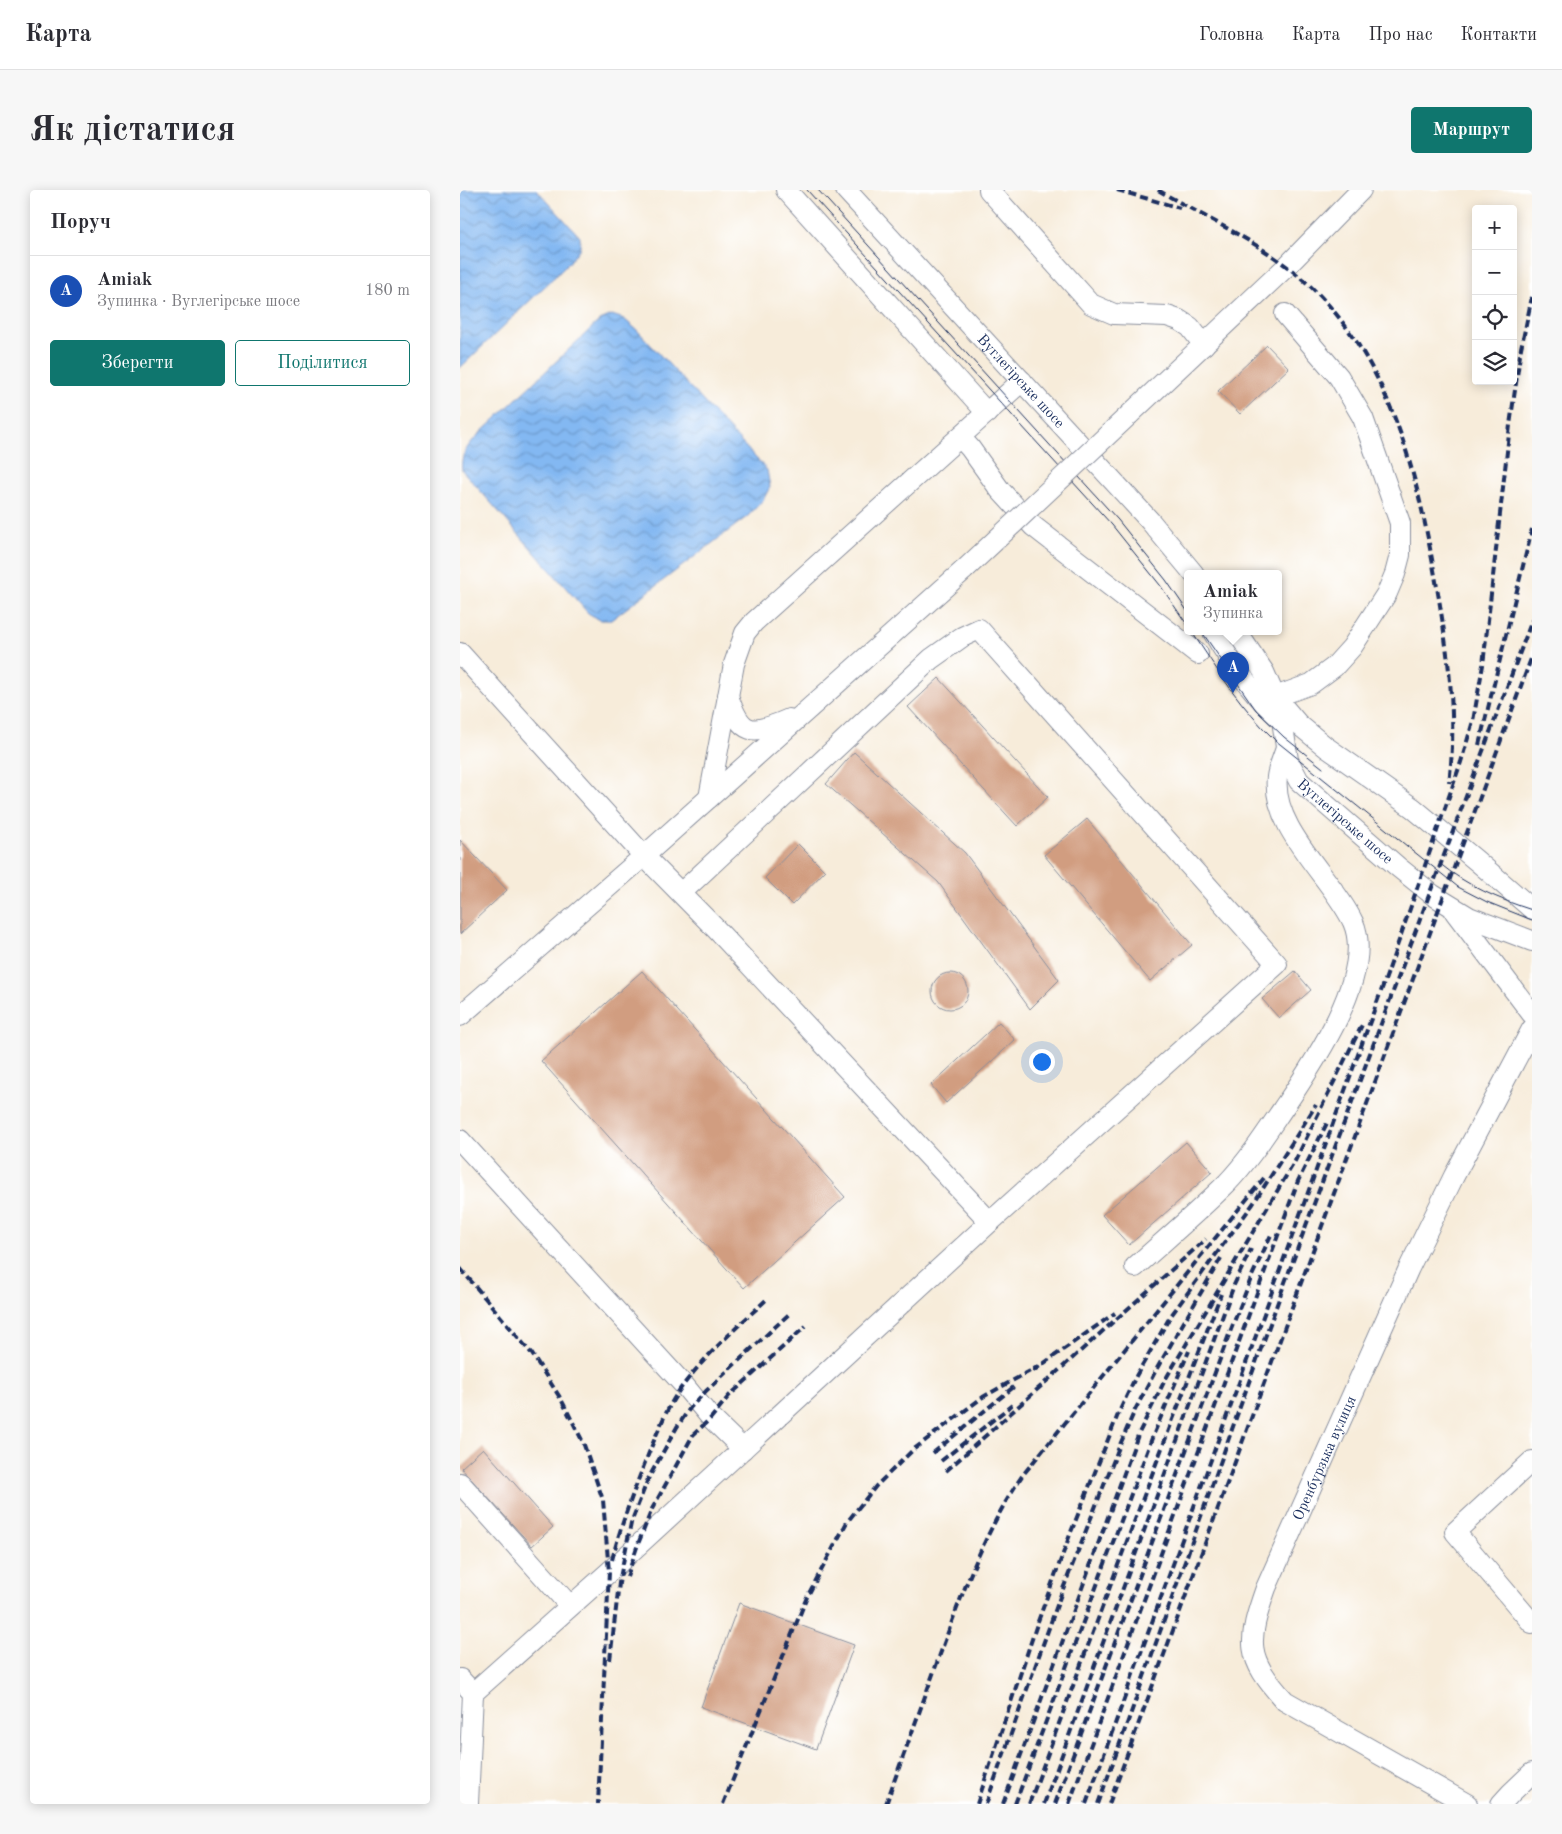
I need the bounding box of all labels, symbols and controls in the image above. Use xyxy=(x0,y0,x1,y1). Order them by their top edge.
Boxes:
text: Карта xyxy=(25,23,92,47)
text: Головна xyxy=(1199,26,1264,44)
text: Карта xyxy=(1292,26,1340,44)
text: Про нас xyxy=(1368,26,1433,44)
text: Контакти xyxy=(1461,26,1537,44)
button: Маршрут xyxy=(1411,107,1532,153)
text: Як дістатися xyxy=(30,113,235,148)
map controls xyxy=(1472,205,1517,385)
button: + xyxy=(1472,205,1517,250)
text: Поруч xyxy=(50,212,111,233)
button: − xyxy=(1472,250,1517,295)
text: Amiak xyxy=(97,271,152,290)
text: A xyxy=(60,283,72,299)
text: 180 m xyxy=(365,283,410,299)
text: Зупинка · Вуглегірське шосе xyxy=(97,294,300,310)
button: locate xyxy=(1472,295,1517,340)
street label: Вуглегірське шосе xyxy=(974,332,1067,432)
button: Зберегти xyxy=(50,340,225,386)
button: Поділитися xyxy=(235,340,410,386)
button: layers xyxy=(1472,340,1517,385)
popup xyxy=(1184,570,1282,635)
text: Amiak xyxy=(1203,583,1258,602)
text: Зупинка xyxy=(1203,606,1263,622)
pin: A xyxy=(1217,652,1249,693)
street label: Вуглегірське шосе xyxy=(1294,777,1395,868)
your location xyxy=(1029,1049,1055,1075)
street label: Оренбурзька вулиця xyxy=(1291,1394,1360,1523)

